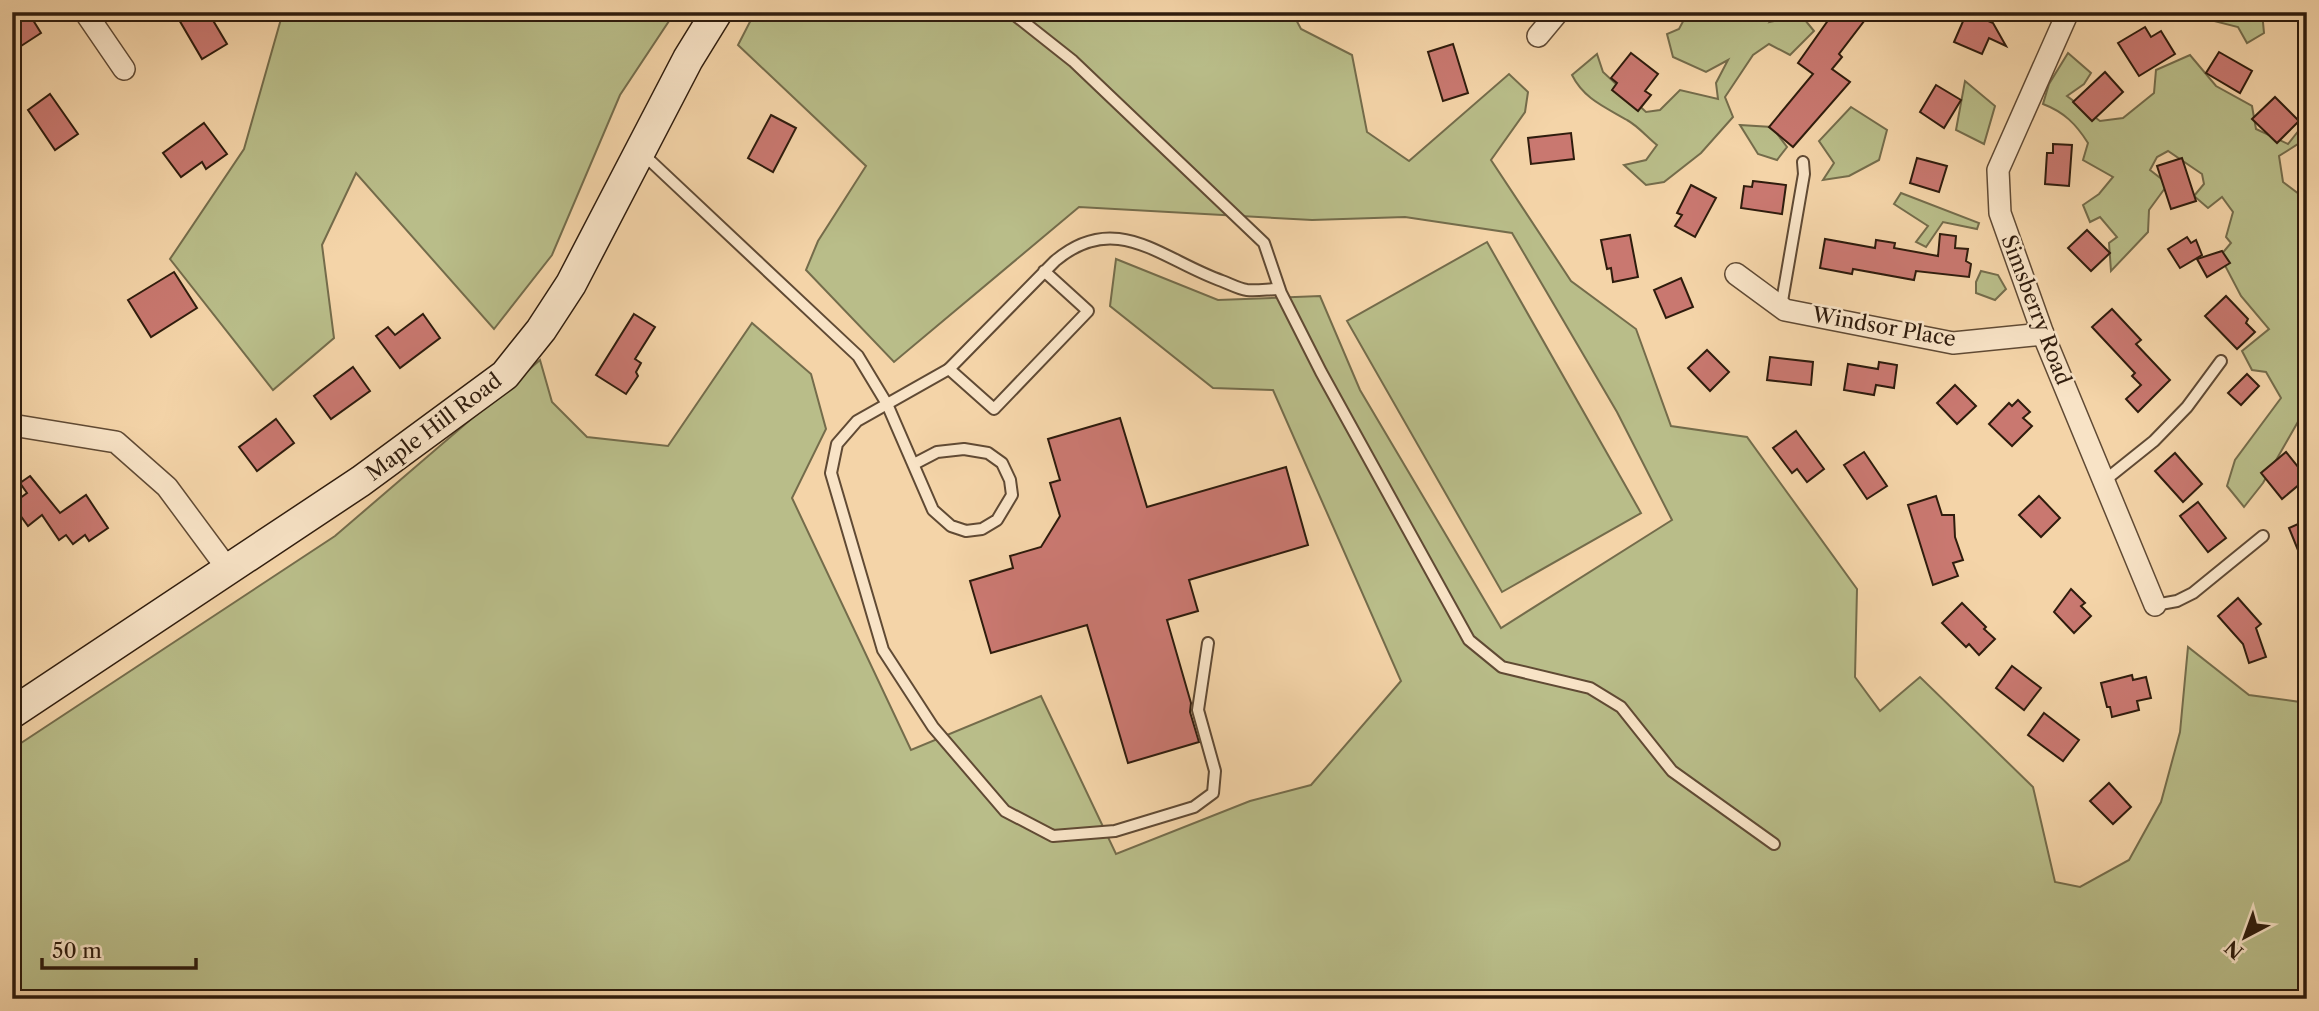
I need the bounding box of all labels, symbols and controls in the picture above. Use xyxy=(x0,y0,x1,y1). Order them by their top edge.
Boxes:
street label: Simsberry Road xyxy=(1996,231,2077,388)
street label: Windsor Place xyxy=(1809,301,1958,351)
street label: Maple Hill Road xyxy=(361,367,506,486)
north arrow xyxy=(2210,902,2280,972)
scale bar xyxy=(42,927,196,971)
text: N xyxy=(2220,935,2248,964)
text: 50 m xyxy=(52,938,102,963)

